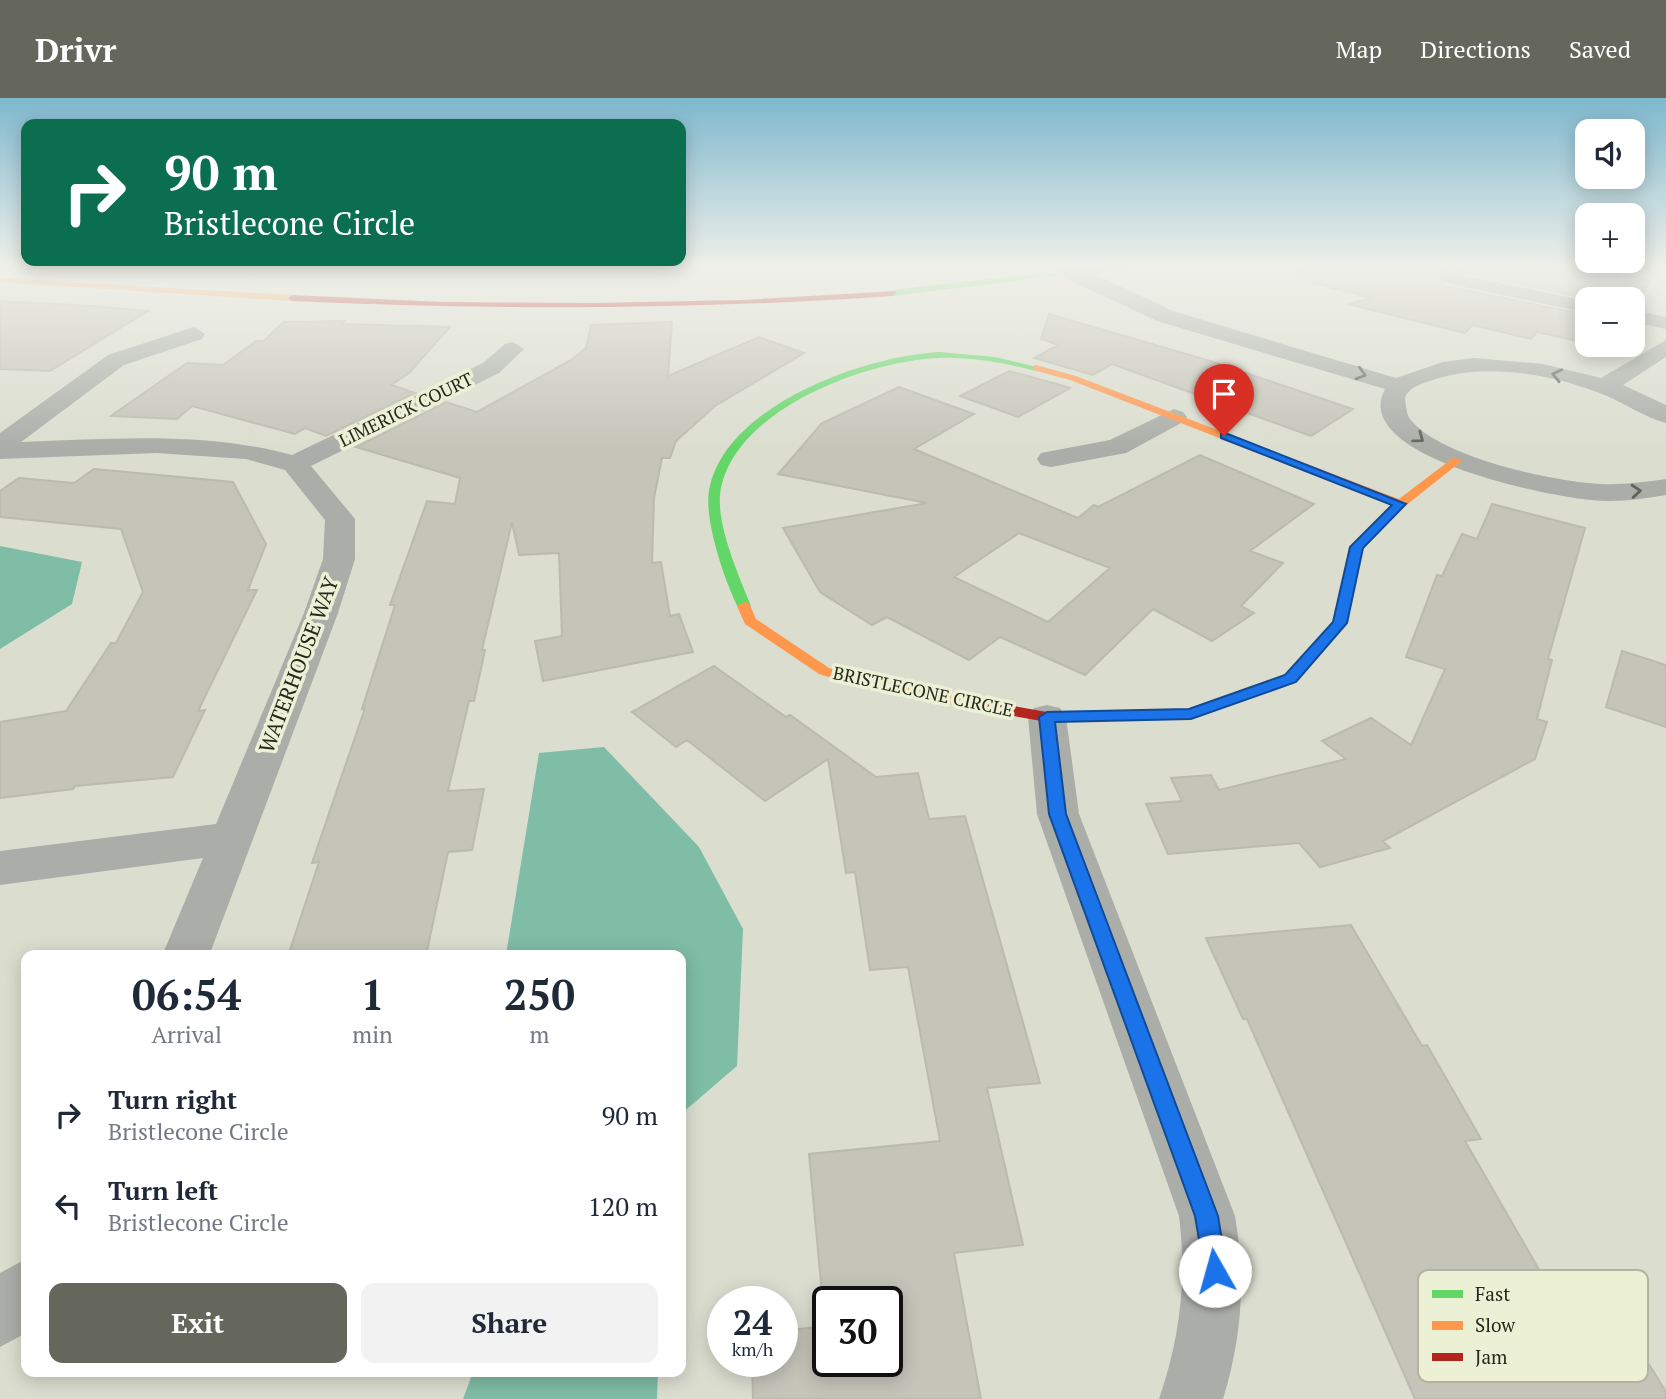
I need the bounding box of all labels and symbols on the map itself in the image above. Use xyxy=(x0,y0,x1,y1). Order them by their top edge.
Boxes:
pin xyxy=(1194,364,1254,436)
street label: LIMERICK COURT xyxy=(335,366,476,452)
one-way arrow xyxy=(1354,366,1366,381)
one-way arrow xyxy=(1551,369,1563,384)
one-way arrow xyxy=(1411,430,1424,442)
one-way arrow xyxy=(1631,484,1642,499)
street label: WATERHOUSE WAY xyxy=(252,572,345,757)
street label: BRISTLECONE CIRCLE xyxy=(831,660,1015,722)
position arrow xyxy=(1178,1234,1252,1308)
legend xyxy=(1418,1270,1648,1382)
text: Fast xyxy=(1475,1281,1510,1306)
speed limit sign: 30 xyxy=(812,1286,903,1377)
text: Slow xyxy=(1475,1312,1516,1337)
text: Jam xyxy=(1475,1344,1508,1369)

